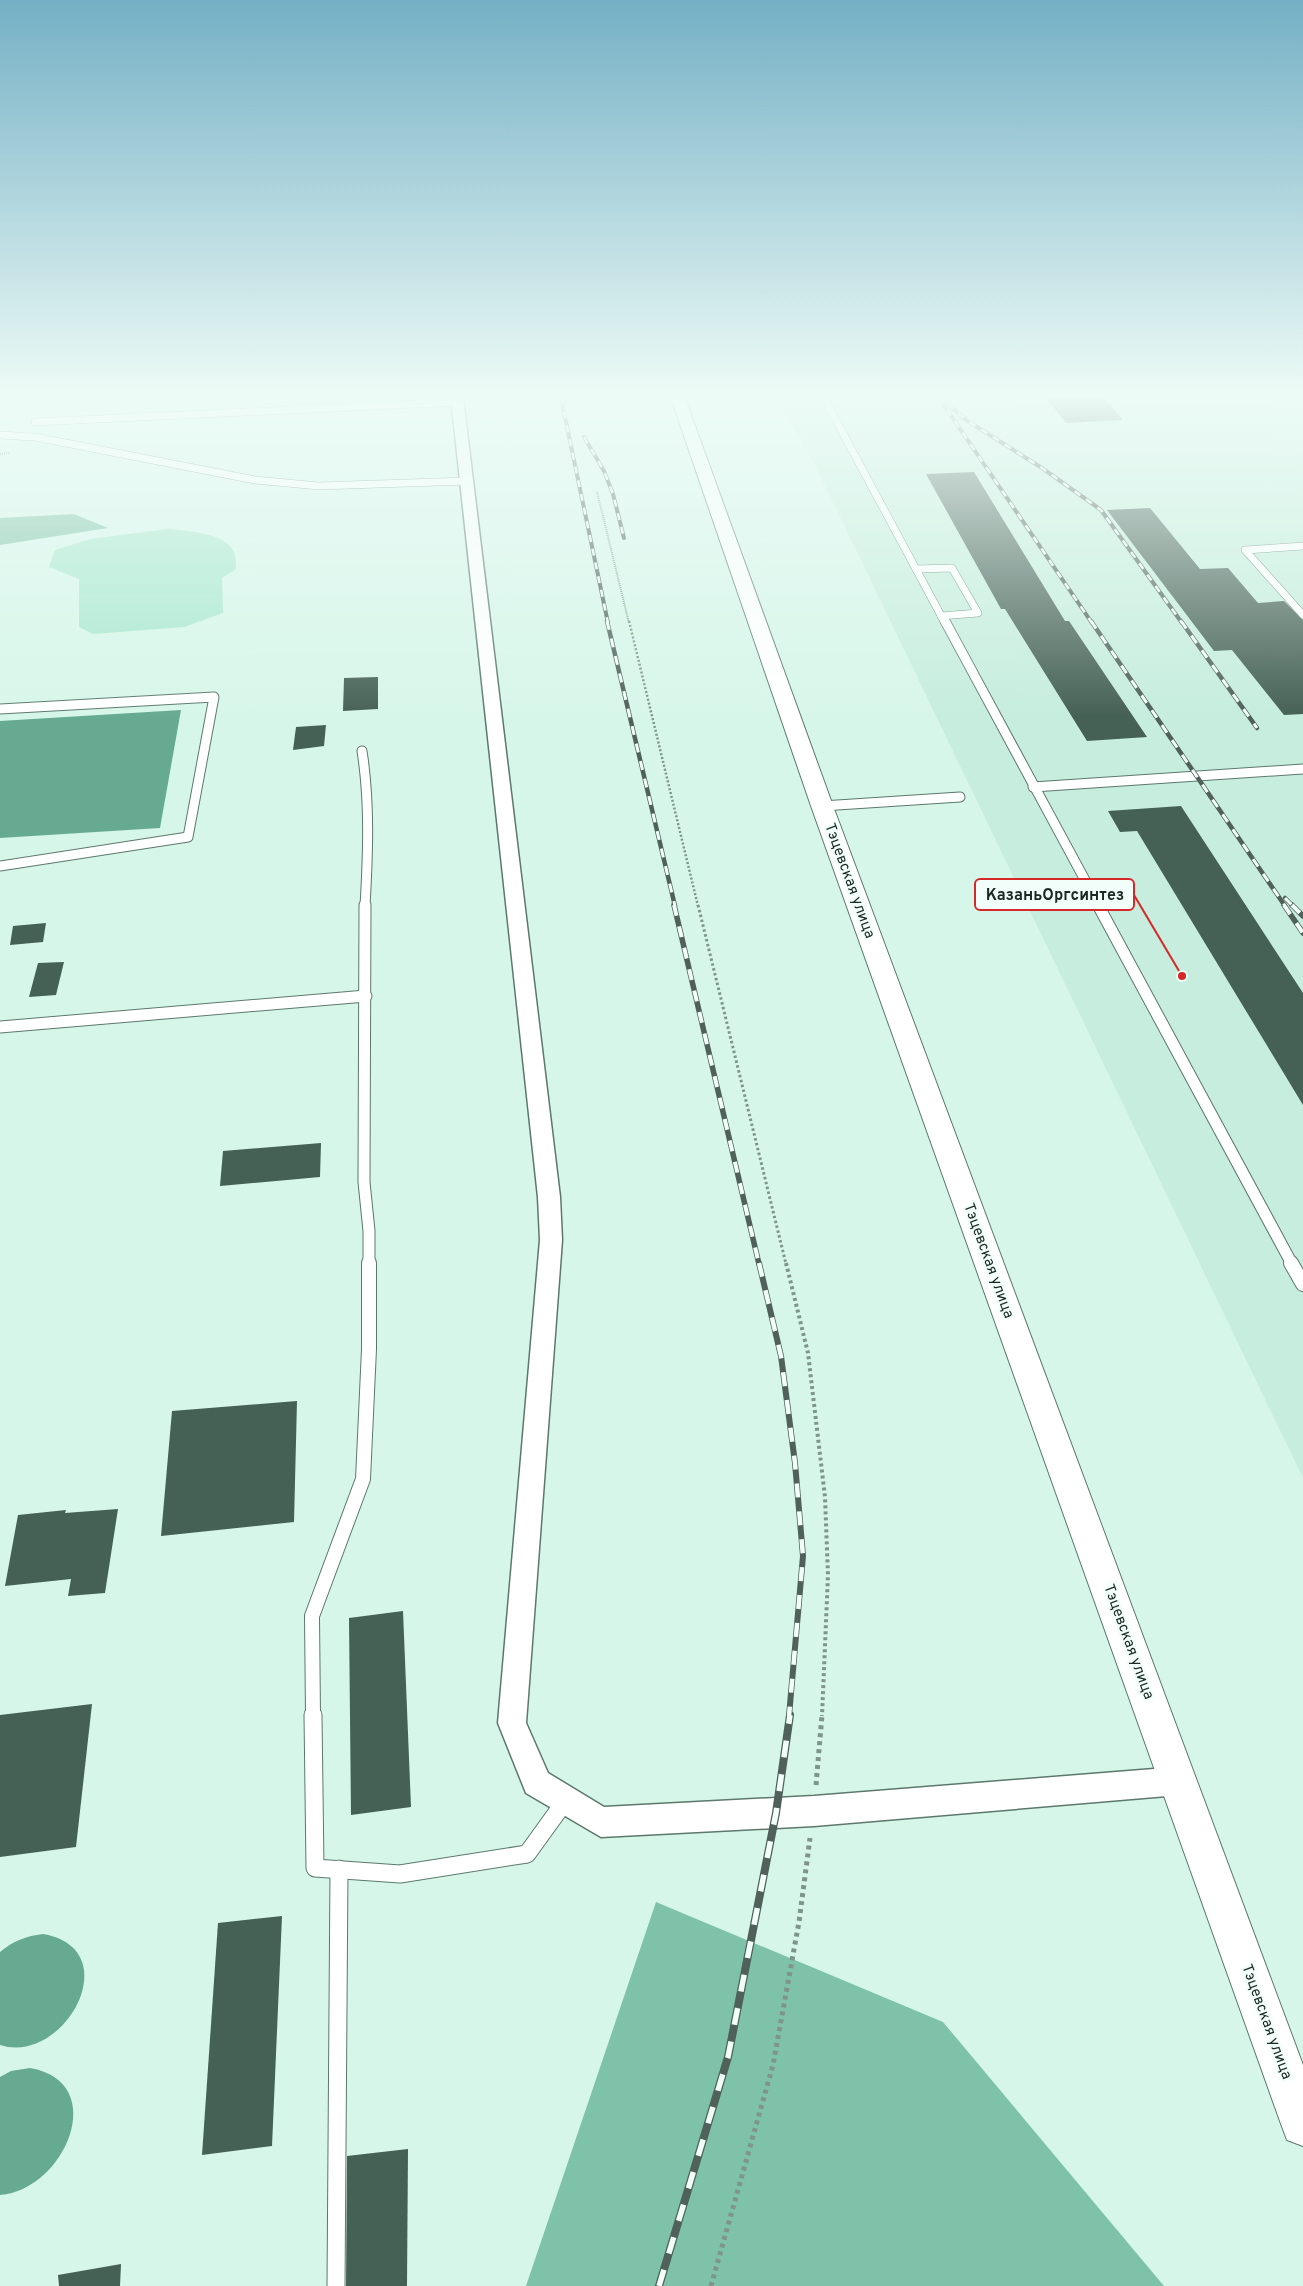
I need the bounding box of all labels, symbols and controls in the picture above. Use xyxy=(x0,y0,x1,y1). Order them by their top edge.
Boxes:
street label: Тэцевская улица xyxy=(819,821,879,941)
callout: КазаньОргсинтез xyxy=(975,879,1134,910)
text: КазаньОргсинтез xyxy=(986,886,1124,906)
street label: Тэцевская улица xyxy=(958,1201,1018,1321)
street label: Тэцевская улица xyxy=(1098,1582,1158,1702)
street label: Тэцевская улица xyxy=(1236,1962,1296,2082)

